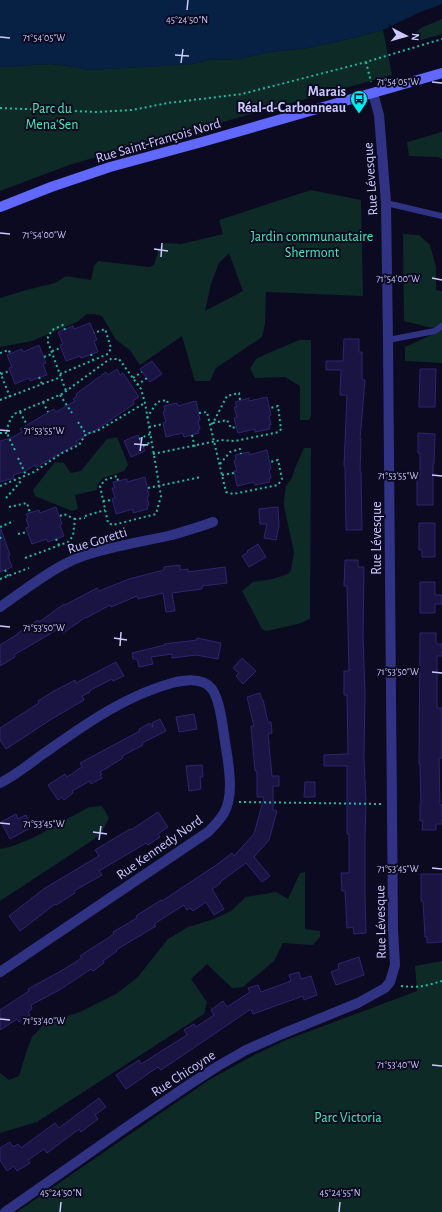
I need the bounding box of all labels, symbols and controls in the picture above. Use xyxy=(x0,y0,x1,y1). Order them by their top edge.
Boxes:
text: 45°24'50"N xyxy=(166,15,208,25)
north arrow xyxy=(386,16,426,56)
text: 71°54'05"W xyxy=(23,33,65,43)
text: N xyxy=(410,33,421,41)
text: 71°54'05"W xyxy=(377,77,419,87)
place label: Marais Réal-d-Carbonneau xyxy=(237,85,347,115)
bus stop icon: Marais Réal-d-Carbonneau xyxy=(349,89,369,114)
park label: Parc du Mena'Sen xyxy=(26,102,78,132)
street label: Rue Saint-François Nord xyxy=(94,116,222,166)
street label: Rue Lévesque xyxy=(361,142,381,216)
text: 71°54'00"W xyxy=(22,230,66,240)
park label: Jardin communautaire Shermont xyxy=(251,230,373,260)
text: 71°54'00"W xyxy=(376,274,420,284)
text: 71°53'55"W xyxy=(24,426,64,436)
text: 71°53'55"W xyxy=(378,471,418,481)
street label: Rue Lévesque xyxy=(370,501,384,575)
street label: Rue Goretti xyxy=(66,525,129,557)
text: 71°53'50"W xyxy=(23,623,65,633)
text: 71°53'50"W xyxy=(377,667,419,677)
street label: Rue Kennedy Nord xyxy=(114,813,205,883)
text: 71°53'45"W xyxy=(23,819,65,829)
text: 71°53'45"W xyxy=(377,864,419,874)
street label: Rue Lévesque xyxy=(373,885,389,959)
text: 71°53'40"W xyxy=(23,1016,65,1026)
street label: Rue Chicoyne xyxy=(149,1048,218,1100)
text: 71°53'40"W xyxy=(377,1060,419,1070)
park label: Parc Victoria xyxy=(314,1111,382,1125)
text: 45°24'50"N xyxy=(40,1188,82,1198)
text: 45°24'55"N xyxy=(320,1188,360,1198)

